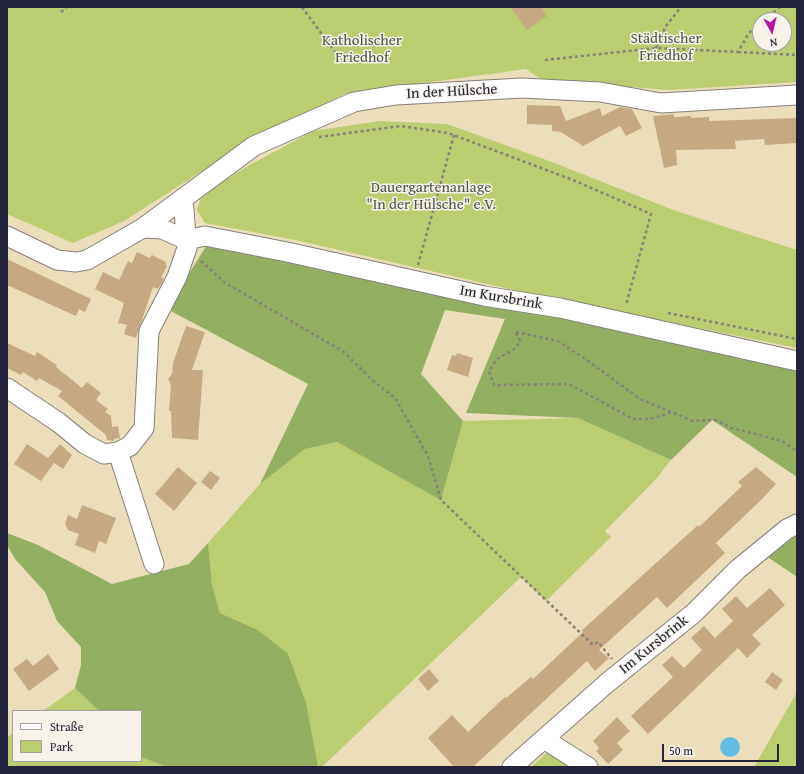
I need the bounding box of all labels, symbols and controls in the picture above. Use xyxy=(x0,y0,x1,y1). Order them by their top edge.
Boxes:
north arrow xyxy=(752,12,792,52)
park label: Städtischer Friedhof xyxy=(630,30,702,65)
park label: Katholischer Friedhof xyxy=(322,32,402,67)
text: N xyxy=(769,34,778,51)
street label: In der Hülsche xyxy=(406,81,498,103)
park label: Dauergartenanlage "In der Hülsche" e.V. xyxy=(366,179,496,214)
street label: Im Kursbrink xyxy=(458,282,544,314)
street label: Im Kursbrink xyxy=(616,612,692,678)
legend xyxy=(12,710,142,762)
text: Straße xyxy=(50,718,83,735)
scale bar xyxy=(664,736,781,762)
text: Park xyxy=(50,738,73,755)
text: 50 m xyxy=(669,742,693,759)

